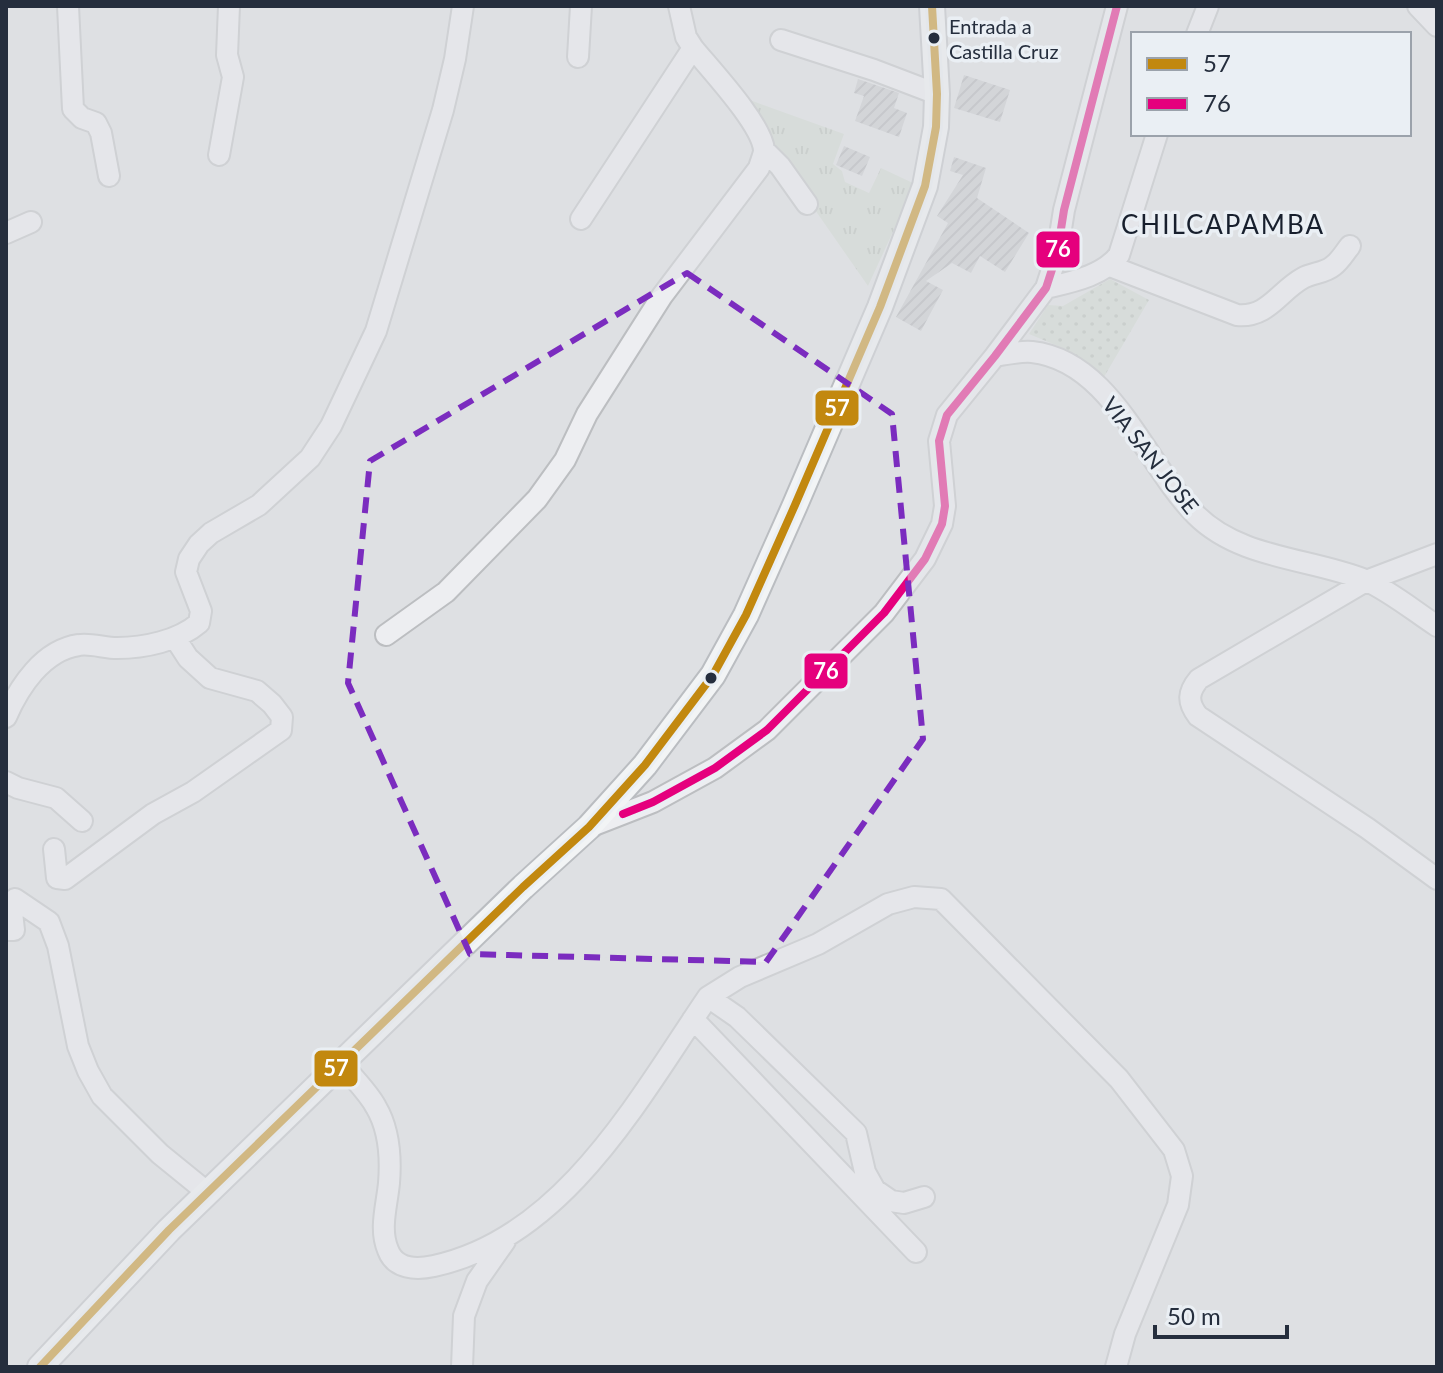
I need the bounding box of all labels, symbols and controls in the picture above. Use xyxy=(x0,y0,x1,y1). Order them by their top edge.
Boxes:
place label: Entrada a Castilla Cruz xyxy=(949,14,1059,63)
marker: Entrada a Castilla Cruz xyxy=(926,30,942,46)
legend xyxy=(1131,32,1411,136)
text: 57 xyxy=(1203,48,1231,77)
text: 76 xyxy=(1203,88,1231,117)
district label: CHILCAPAMBA xyxy=(1121,208,1325,240)
line badge: 76 xyxy=(1035,230,1081,269)
text: 76 xyxy=(1045,235,1071,262)
line badge: 57 xyxy=(814,389,860,427)
street label: VIA SAN JOSE xyxy=(1097,391,1205,519)
text: 57 xyxy=(824,394,850,421)
line badge: 76 xyxy=(803,652,849,690)
text: 76 xyxy=(813,657,839,684)
unlabelled marker xyxy=(703,670,719,686)
line badge: 57 xyxy=(313,1049,359,1088)
text: 57 xyxy=(323,1054,349,1081)
scale bar xyxy=(1155,1289,1287,1339)
text: 50 m xyxy=(1167,1301,1221,1330)

